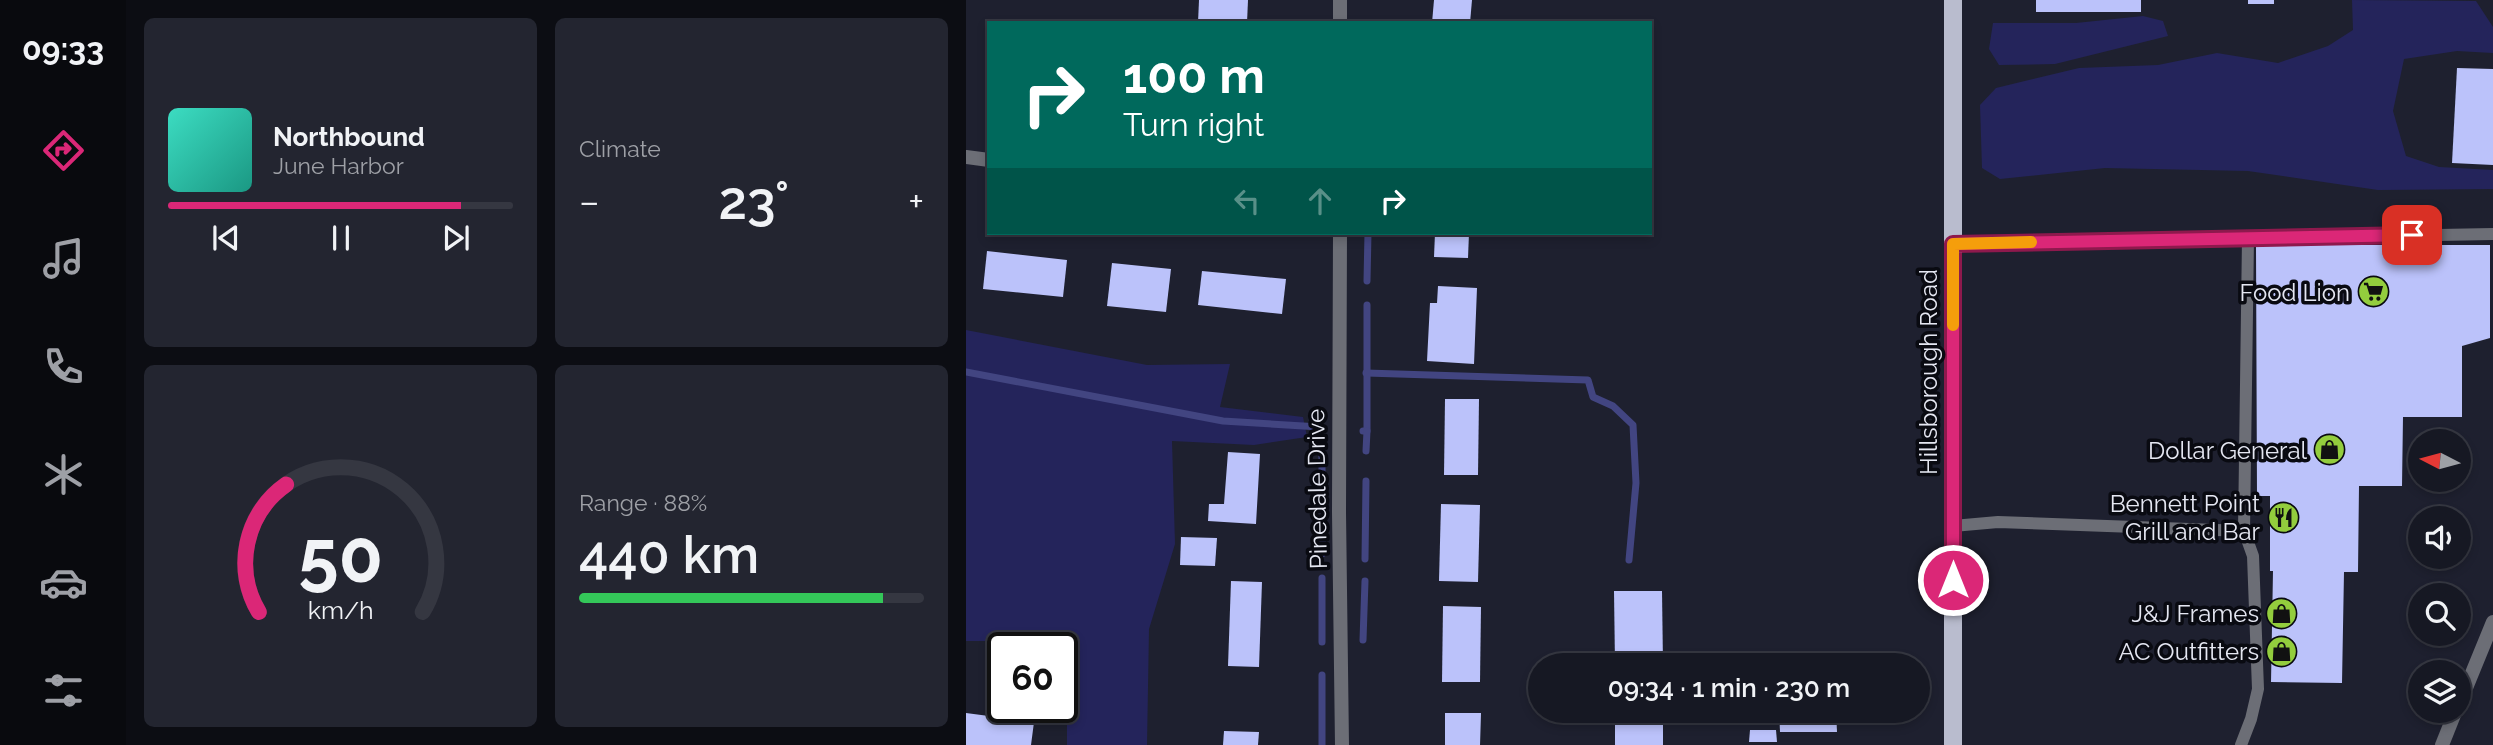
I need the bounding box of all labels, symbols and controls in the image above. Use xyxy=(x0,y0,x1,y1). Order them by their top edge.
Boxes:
text: 09:33 xyxy=(22,30,104,67)
text: 100 m xyxy=(1123,47,1265,104)
icon: right xyxy=(1008,49,1099,140)
text: Turn right xyxy=(1123,106,1264,143)
text: Northbound xyxy=(273,122,425,152)
icon: directions xyxy=(39,126,88,175)
text: Climate xyxy=(579,135,661,162)
text: June Harbor xyxy=(273,152,404,179)
text: 23° xyxy=(719,170,789,231)
text: − xyxy=(579,179,599,224)
text: + xyxy=(908,179,924,224)
icon: left xyxy=(1228,182,1266,220)
icon: ahead xyxy=(1301,182,1339,220)
icon: right xyxy=(1374,182,1412,220)
pin xyxy=(2382,205,2442,265)
icon: arrive xyxy=(2393,216,2431,254)
icon: previous xyxy=(207,219,245,257)
icon: pause xyxy=(322,219,360,257)
icon: next xyxy=(437,219,475,257)
icon: music xyxy=(39,234,88,283)
street label: Hillsborough Road xyxy=(1914,269,1943,475)
supermarket icon: Food Lion xyxy=(2356,275,2390,309)
place label: Food Lion xyxy=(2240,278,2350,307)
icon: phone xyxy=(39,342,88,391)
street label: Pinedale Drive xyxy=(1301,409,1333,569)
north arrow xyxy=(2408,429,2471,492)
map controls xyxy=(2408,429,2471,723)
shop icon: Dollar General xyxy=(2313,433,2347,467)
place label: Dollar General xyxy=(2148,436,2307,465)
icon: climate xyxy=(39,450,88,499)
text: Range · 88% xyxy=(579,489,707,516)
place label: Bennett Point Grill and Bar xyxy=(2110,489,2261,546)
restaurant icon: Bennett Point Grill and Bar xyxy=(2266,500,2300,534)
button: sound xyxy=(2408,506,2471,569)
text: 50 xyxy=(298,514,383,599)
text: 440 km xyxy=(579,524,759,585)
position arrow xyxy=(1916,543,1990,617)
icon: car xyxy=(39,558,88,607)
button: search xyxy=(2408,583,2471,646)
text: km/h xyxy=(308,595,373,625)
shop icon: J&J Frames xyxy=(2265,596,2299,630)
place label: J&J Frames xyxy=(2131,599,2259,628)
speed limit sign: 60 xyxy=(987,632,1078,723)
shop icon: AC Outfitters xyxy=(2265,634,2299,668)
place label: AC Outfitters xyxy=(2118,637,2259,666)
button: layers xyxy=(2408,660,2471,723)
icon: filters xyxy=(39,666,88,715)
text: 09:34 · 1 min · 230 m xyxy=(1608,673,1850,703)

